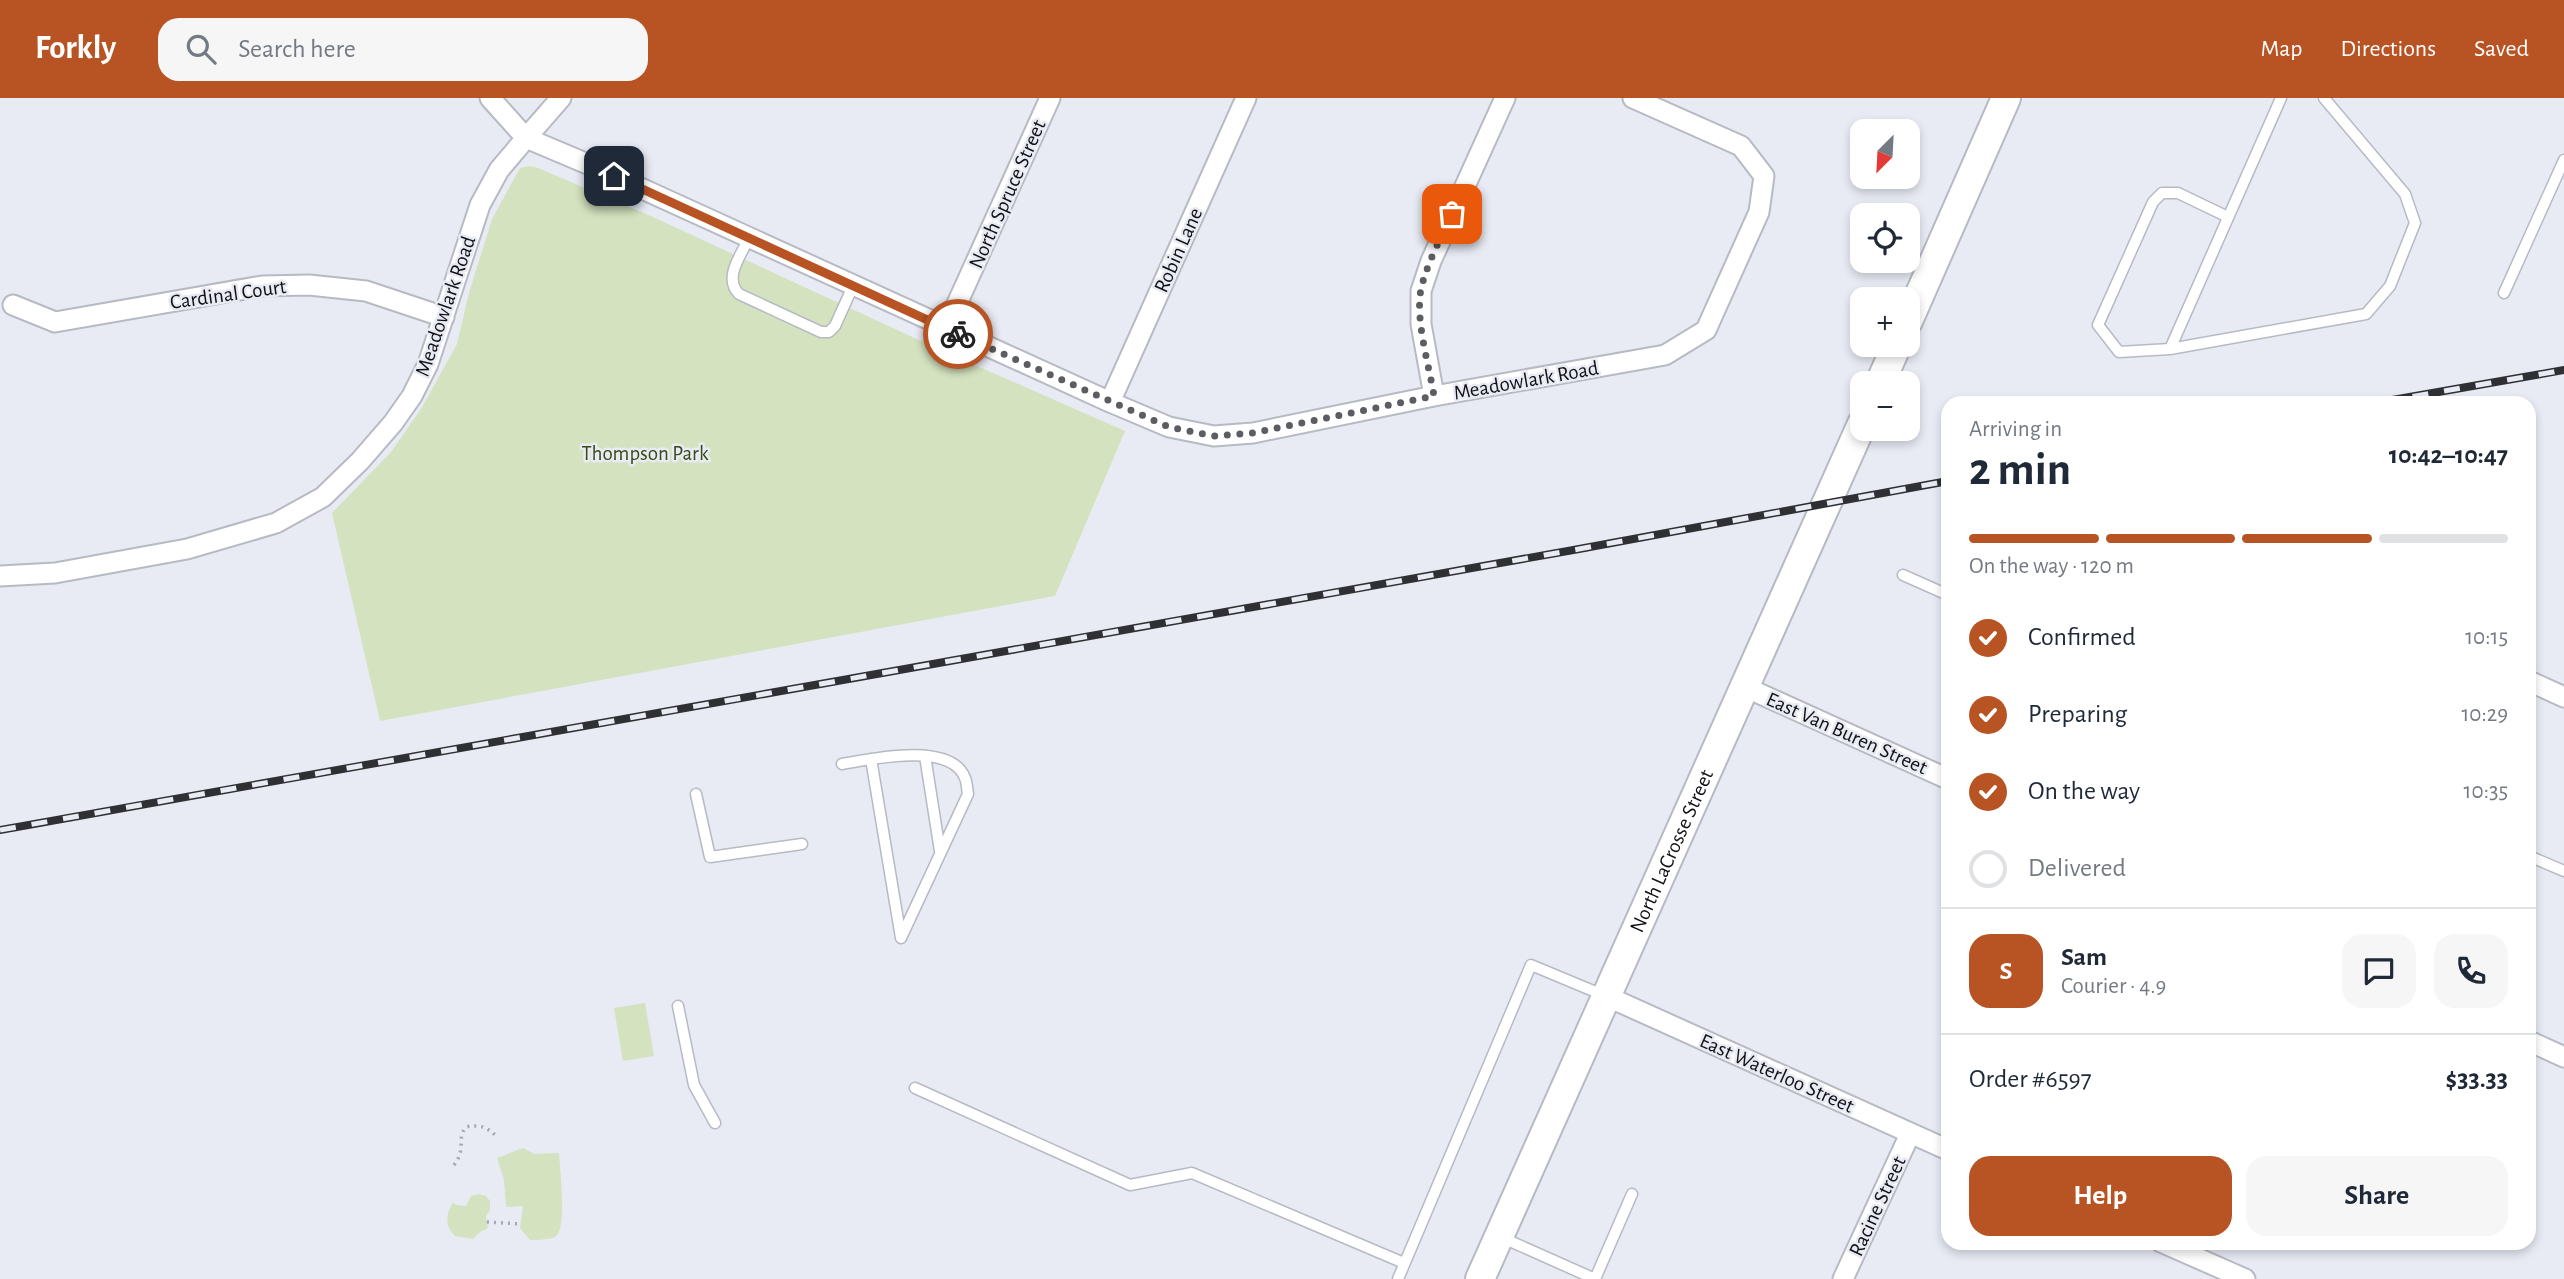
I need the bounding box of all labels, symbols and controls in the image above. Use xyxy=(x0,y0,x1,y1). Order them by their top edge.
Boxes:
search box xyxy=(158,18,648,81)
icon: search xyxy=(182,30,220,68)
text: Forkly xyxy=(35,32,116,65)
text: Search here xyxy=(238,36,356,62)
text: Map xyxy=(2260,37,2302,61)
text: Directions xyxy=(2340,37,2436,61)
text: Saved xyxy=(2474,37,2529,61)
street label: North Spruce Street xyxy=(965,116,1050,272)
north arrow xyxy=(1850,119,1920,189)
map controls xyxy=(1850,119,1920,441)
pin xyxy=(584,146,644,206)
icon: home xyxy=(595,157,633,195)
pin xyxy=(1422,184,1482,244)
icon: bag xyxy=(1433,195,1471,233)
button: locate xyxy=(1850,203,1920,273)
street label: Robin Lane xyxy=(1151,205,1206,296)
street label: Meadowlark Road xyxy=(412,233,479,379)
street label: Cardinal Court xyxy=(169,276,288,313)
button: + xyxy=(1850,287,1920,357)
courier xyxy=(923,299,993,369)
icon: bike xyxy=(939,315,977,353)
street label: Meadowlark Road xyxy=(1452,357,1600,404)
button: − xyxy=(1850,371,1920,441)
text: Arriving in xyxy=(1969,418,2062,441)
text: 10:42–10:47 xyxy=(2389,442,2508,468)
park label: Thompson Park xyxy=(581,443,709,464)
text: 2 min xyxy=(1969,447,2071,493)
text: On the way · 120 m xyxy=(1969,555,2134,578)
icon: check xyxy=(1969,619,2007,657)
text: Confirmed xyxy=(2028,624,2136,650)
text: 10:15 xyxy=(2465,626,2508,649)
street label: East Van Buren Street xyxy=(1763,689,1931,779)
icon: check xyxy=(1969,696,2007,734)
text: Preparing xyxy=(2028,701,2127,727)
text: 10:29 xyxy=(2461,703,2508,726)
street label: North LaCrosse Street xyxy=(1626,766,1717,936)
icon: check xyxy=(1969,773,2007,811)
text: On the way xyxy=(2028,778,2140,804)
text: 10:35 xyxy=(2464,780,2508,803)
text: Delivered xyxy=(2028,855,2126,881)
button: chat xyxy=(2342,934,2416,1008)
button: phone xyxy=(2434,934,2508,1008)
text: Sam xyxy=(2061,944,2107,970)
text: S xyxy=(2000,958,2012,984)
text: Courier · 4.9 xyxy=(2061,975,2166,998)
street label: East Waterloo Street xyxy=(1697,1030,1857,1117)
text: Order #6597 xyxy=(1969,1066,2092,1092)
text: $33.33 xyxy=(2446,1066,2508,1092)
street label: Racine Street xyxy=(1845,1153,1910,1259)
button: Help xyxy=(1969,1156,2232,1236)
button: Share xyxy=(2246,1156,2508,1236)

